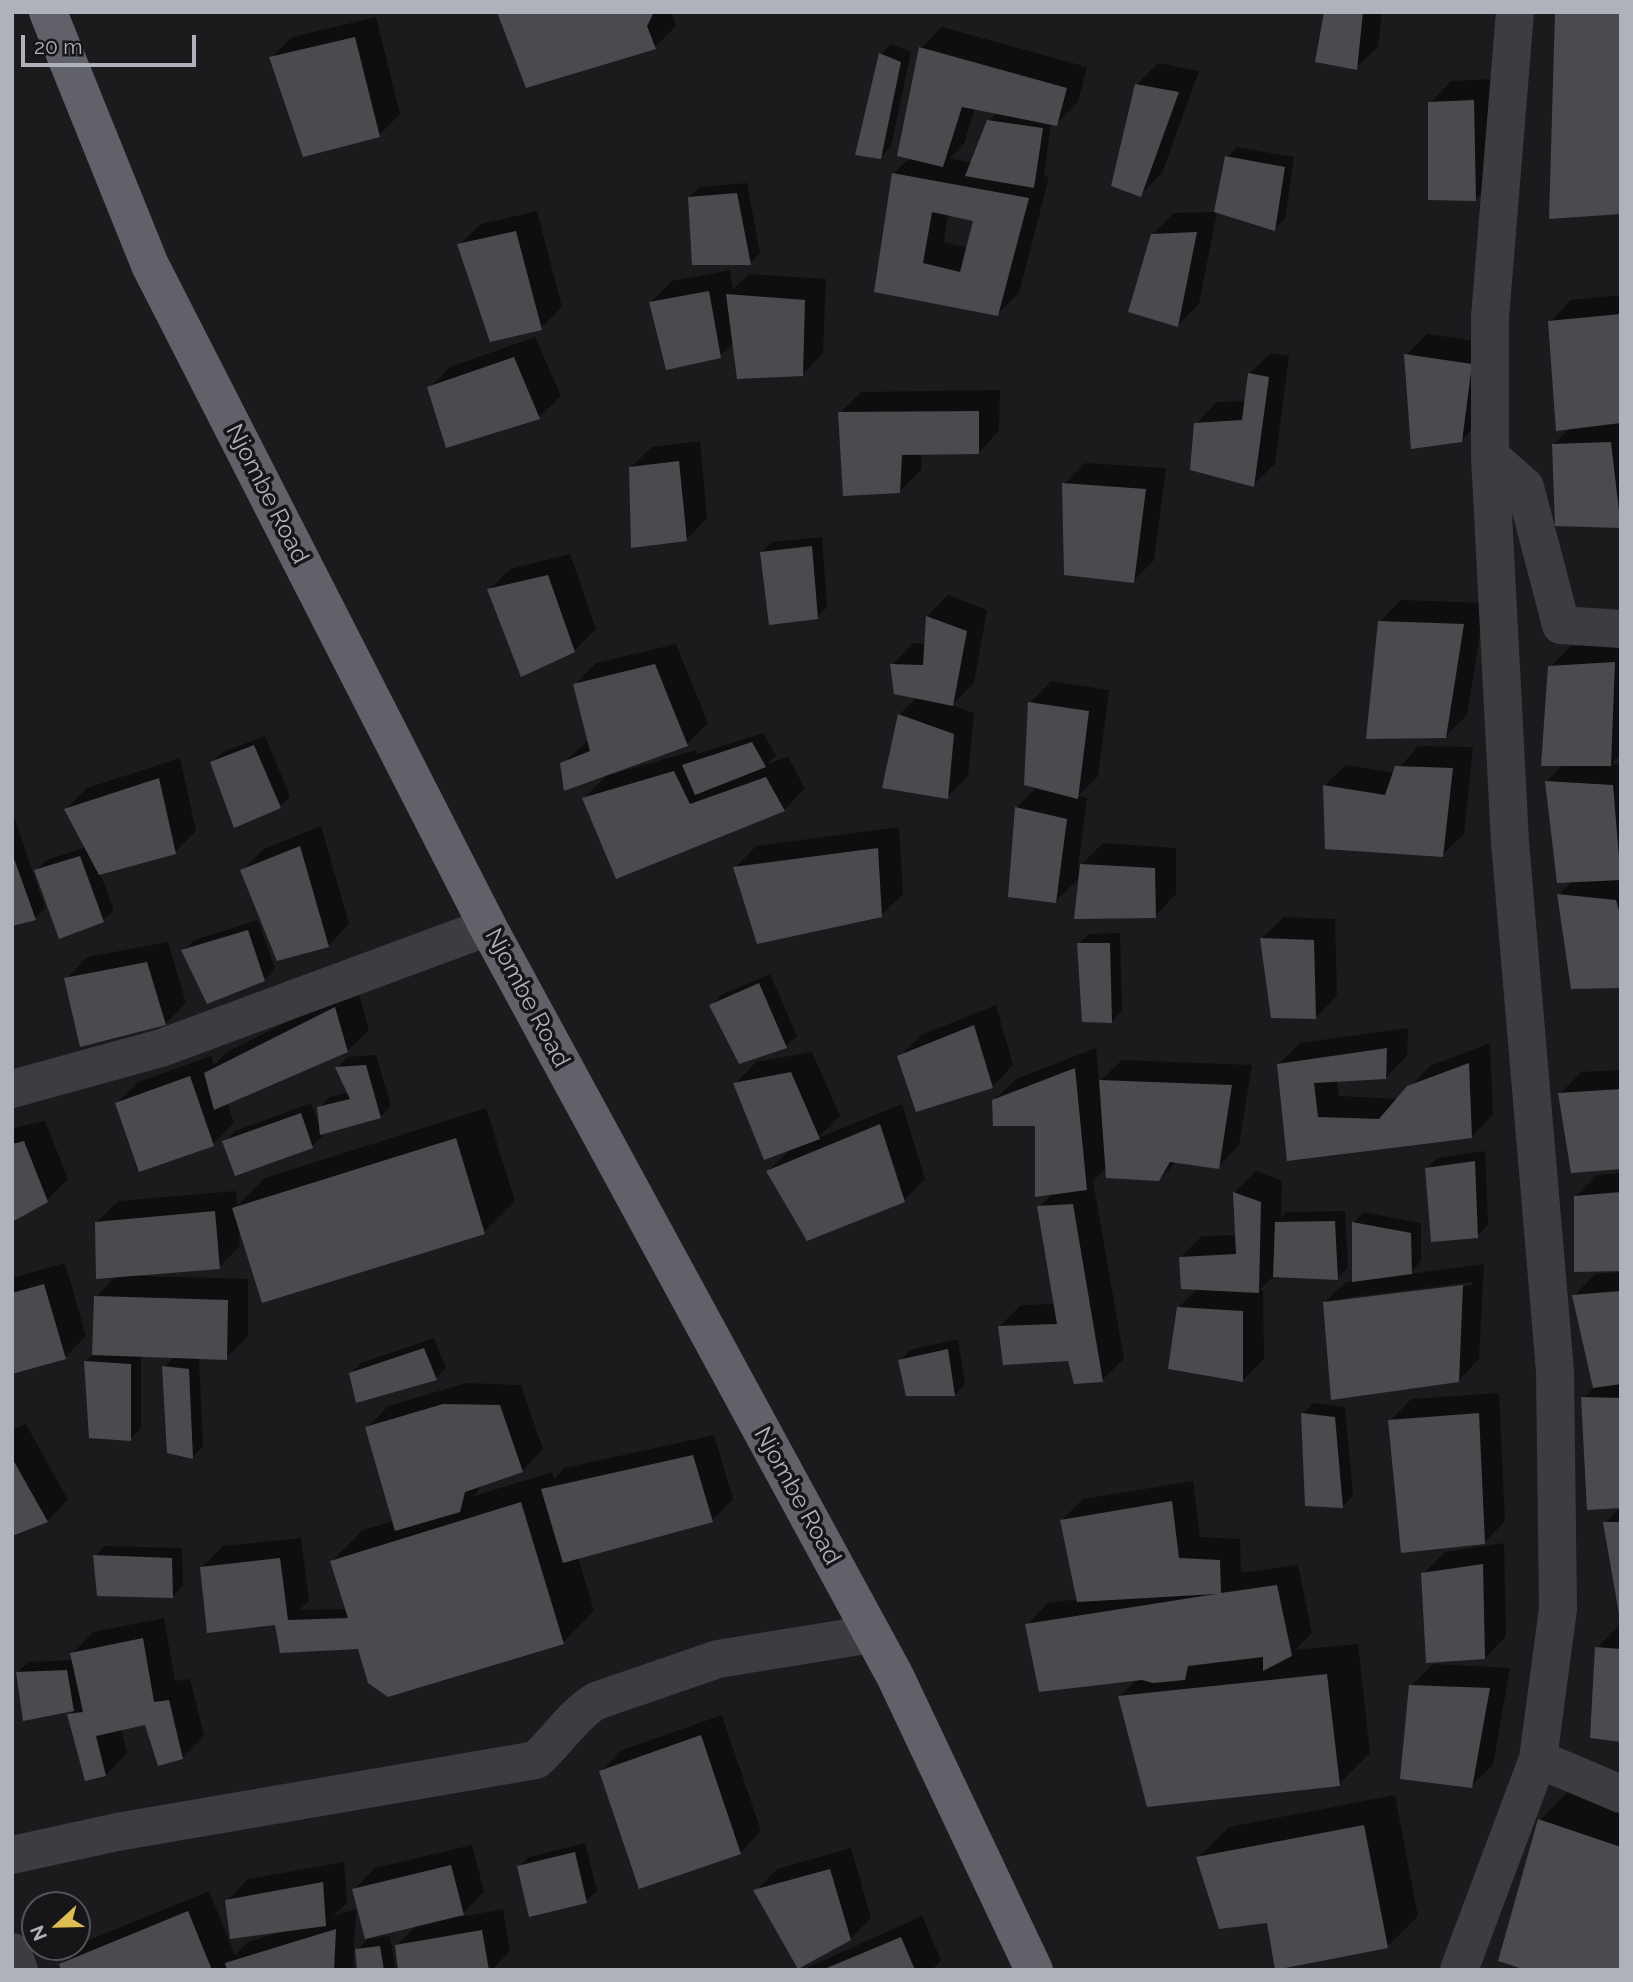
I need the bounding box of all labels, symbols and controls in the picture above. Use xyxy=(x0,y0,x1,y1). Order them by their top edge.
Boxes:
scale bar xyxy=(24,21,200,65)
text: 20 m xyxy=(34,34,82,59)
street label: Njombe Road xyxy=(219,419,315,569)
street label: Njombe Road xyxy=(478,924,576,1072)
street label: Njombe Road xyxy=(747,1422,847,1570)
north arrow xyxy=(21,1891,91,1961)
text: N xyxy=(25,1922,51,1944)

